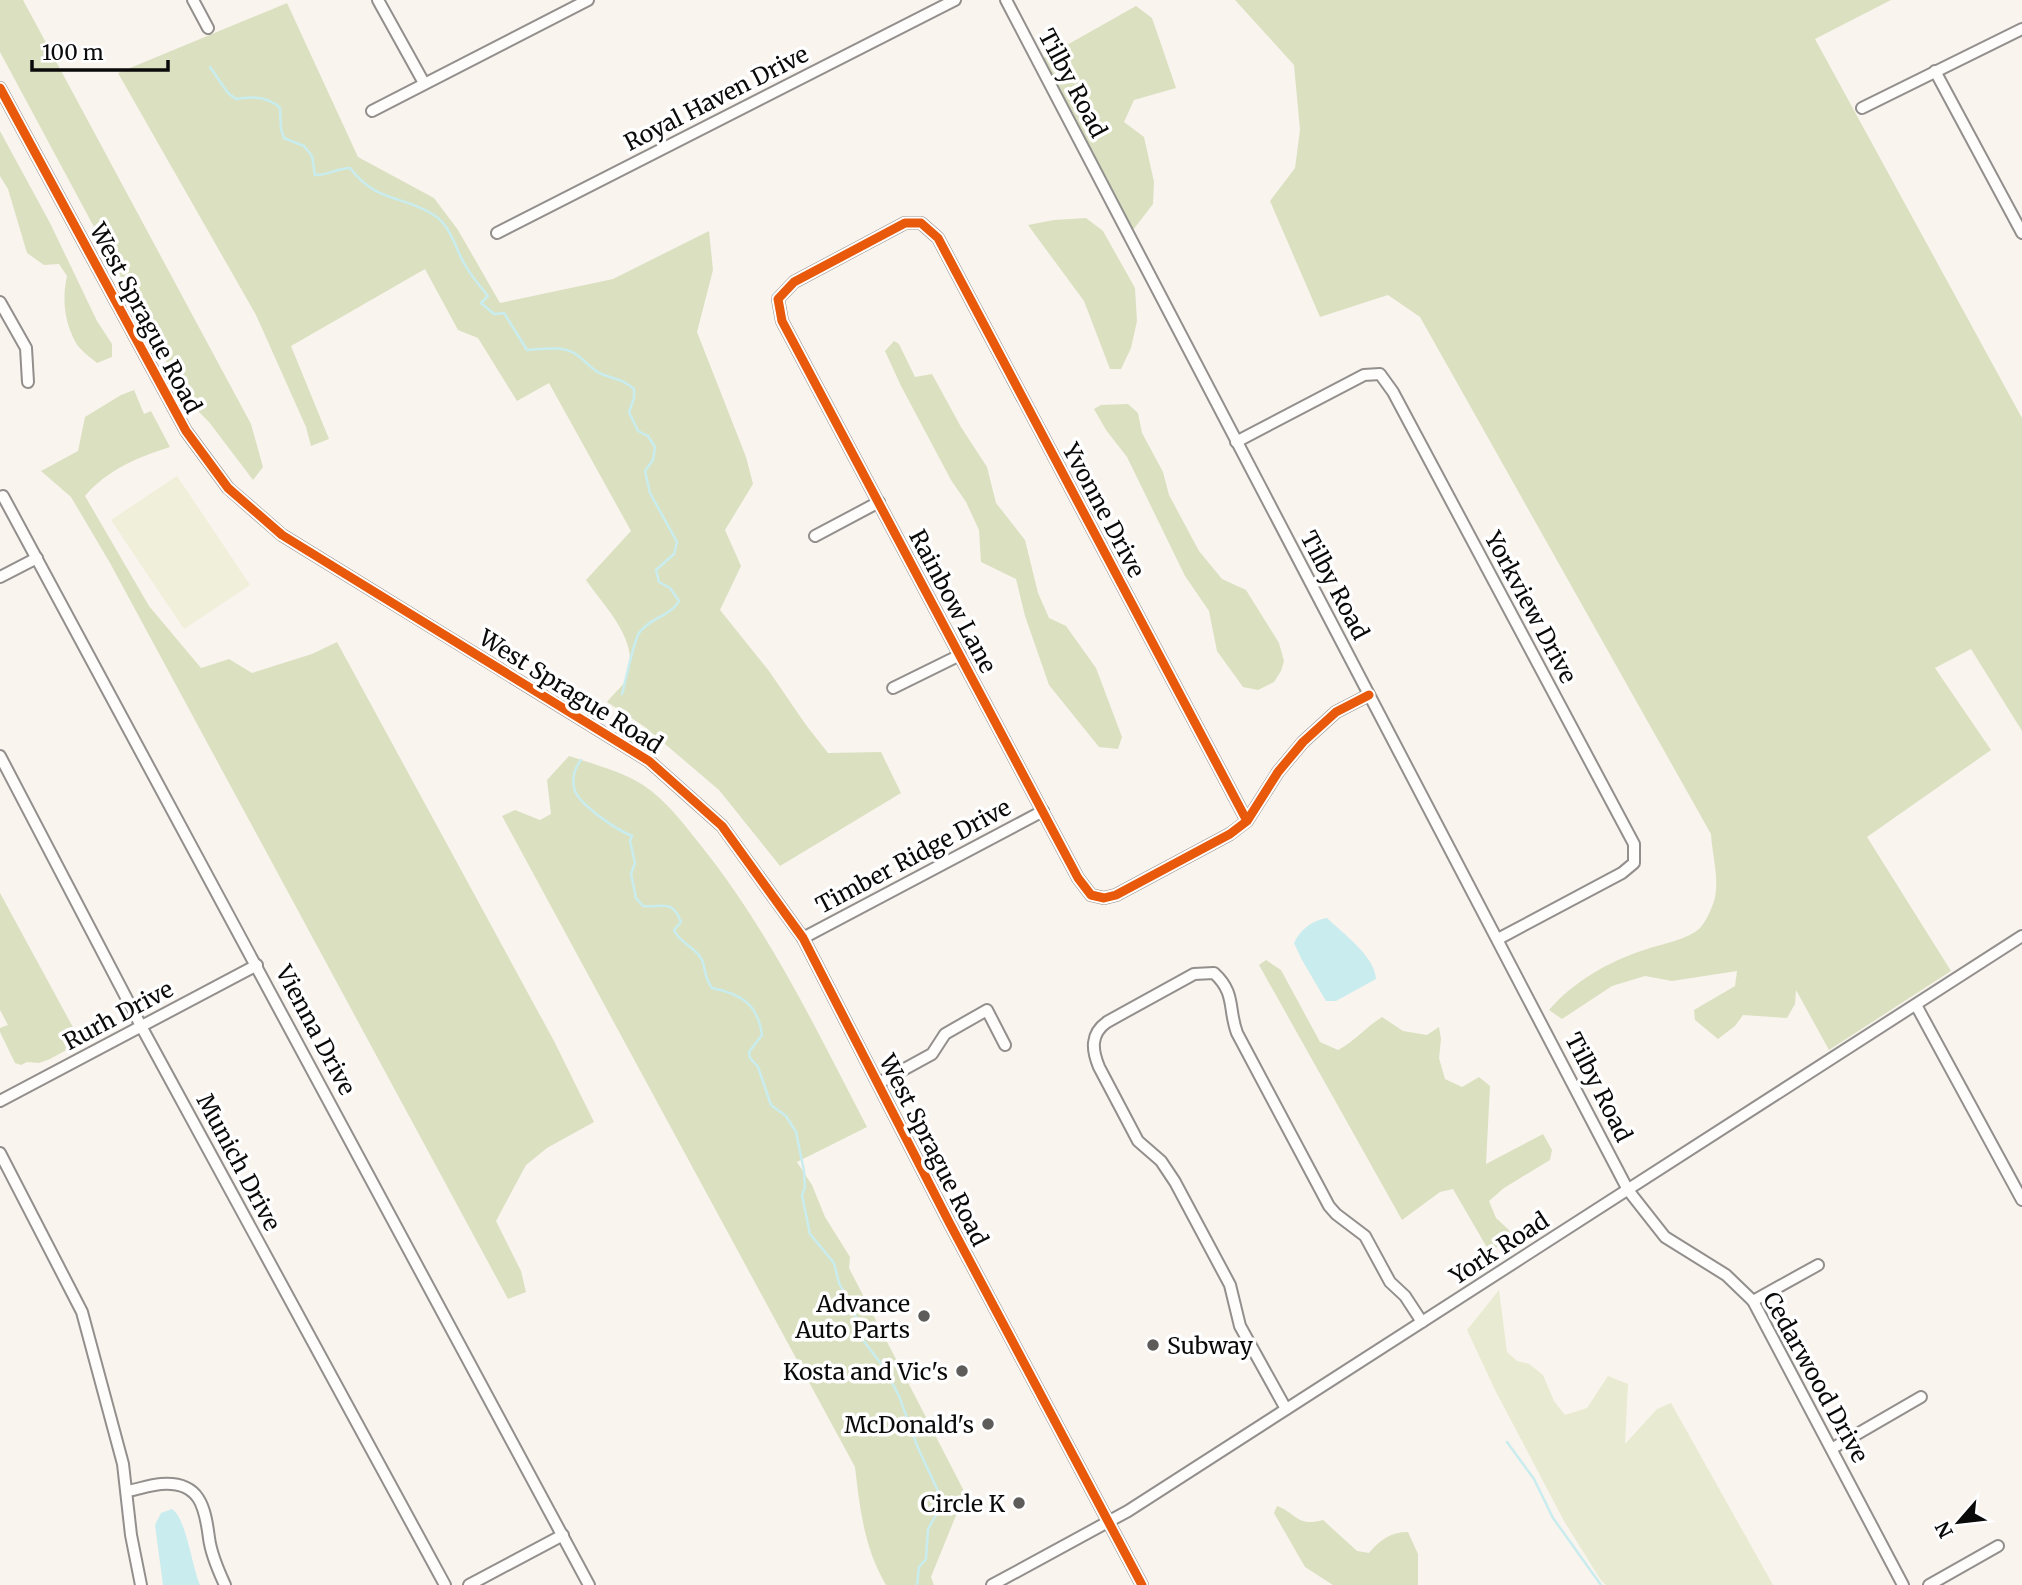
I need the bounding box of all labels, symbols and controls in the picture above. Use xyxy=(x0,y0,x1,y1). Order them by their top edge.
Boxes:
street label: Tilby Road xyxy=(1032,24,1114,142)
scale bar xyxy=(32,28,168,72)
text: 100 m xyxy=(42,39,104,66)
street label: Royal Haven Drive xyxy=(619,39,813,157)
street label: West Sprague Road xyxy=(83,217,208,418)
street label: Yvonne Drive xyxy=(1056,437,1152,582)
street label: Rainbow Lane xyxy=(903,524,1003,678)
street label: Yorkview Drive xyxy=(1478,525,1583,688)
street label: Tilby Road xyxy=(1294,526,1376,644)
street label: West Sprague Road xyxy=(473,622,668,759)
street label: Timber Ridge Drive xyxy=(811,792,1015,920)
street label: Vienna Drive xyxy=(269,959,362,1100)
street label: Rurh Drive xyxy=(58,974,178,1056)
street label: Tilby Road xyxy=(1559,1028,1639,1147)
street label: West Sprague Road xyxy=(873,1048,995,1251)
street label: Munich Drive xyxy=(191,1089,287,1235)
street label: York Road xyxy=(1443,1205,1554,1291)
street label: Cedarwood Drive xyxy=(1757,1287,1875,1467)
place label: Advance Auto Parts xyxy=(794,1289,910,1344)
marker: Advance Auto Parts xyxy=(916,1308,932,1324)
place label: Subway xyxy=(1167,1331,1253,1360)
marker: Subway xyxy=(1145,1337,1161,1353)
place label: Kosta and Vic's xyxy=(783,1357,948,1386)
marker: Kosta and Vic's xyxy=(954,1363,970,1379)
place label: McDonald's xyxy=(844,1410,974,1439)
marker: McDonald's xyxy=(980,1416,996,1432)
north arrow xyxy=(1924,1487,1994,1557)
place label: Circle K xyxy=(921,1489,1005,1518)
marker: Circle K xyxy=(1011,1495,1027,1511)
text: N xyxy=(1930,1518,1958,1542)

